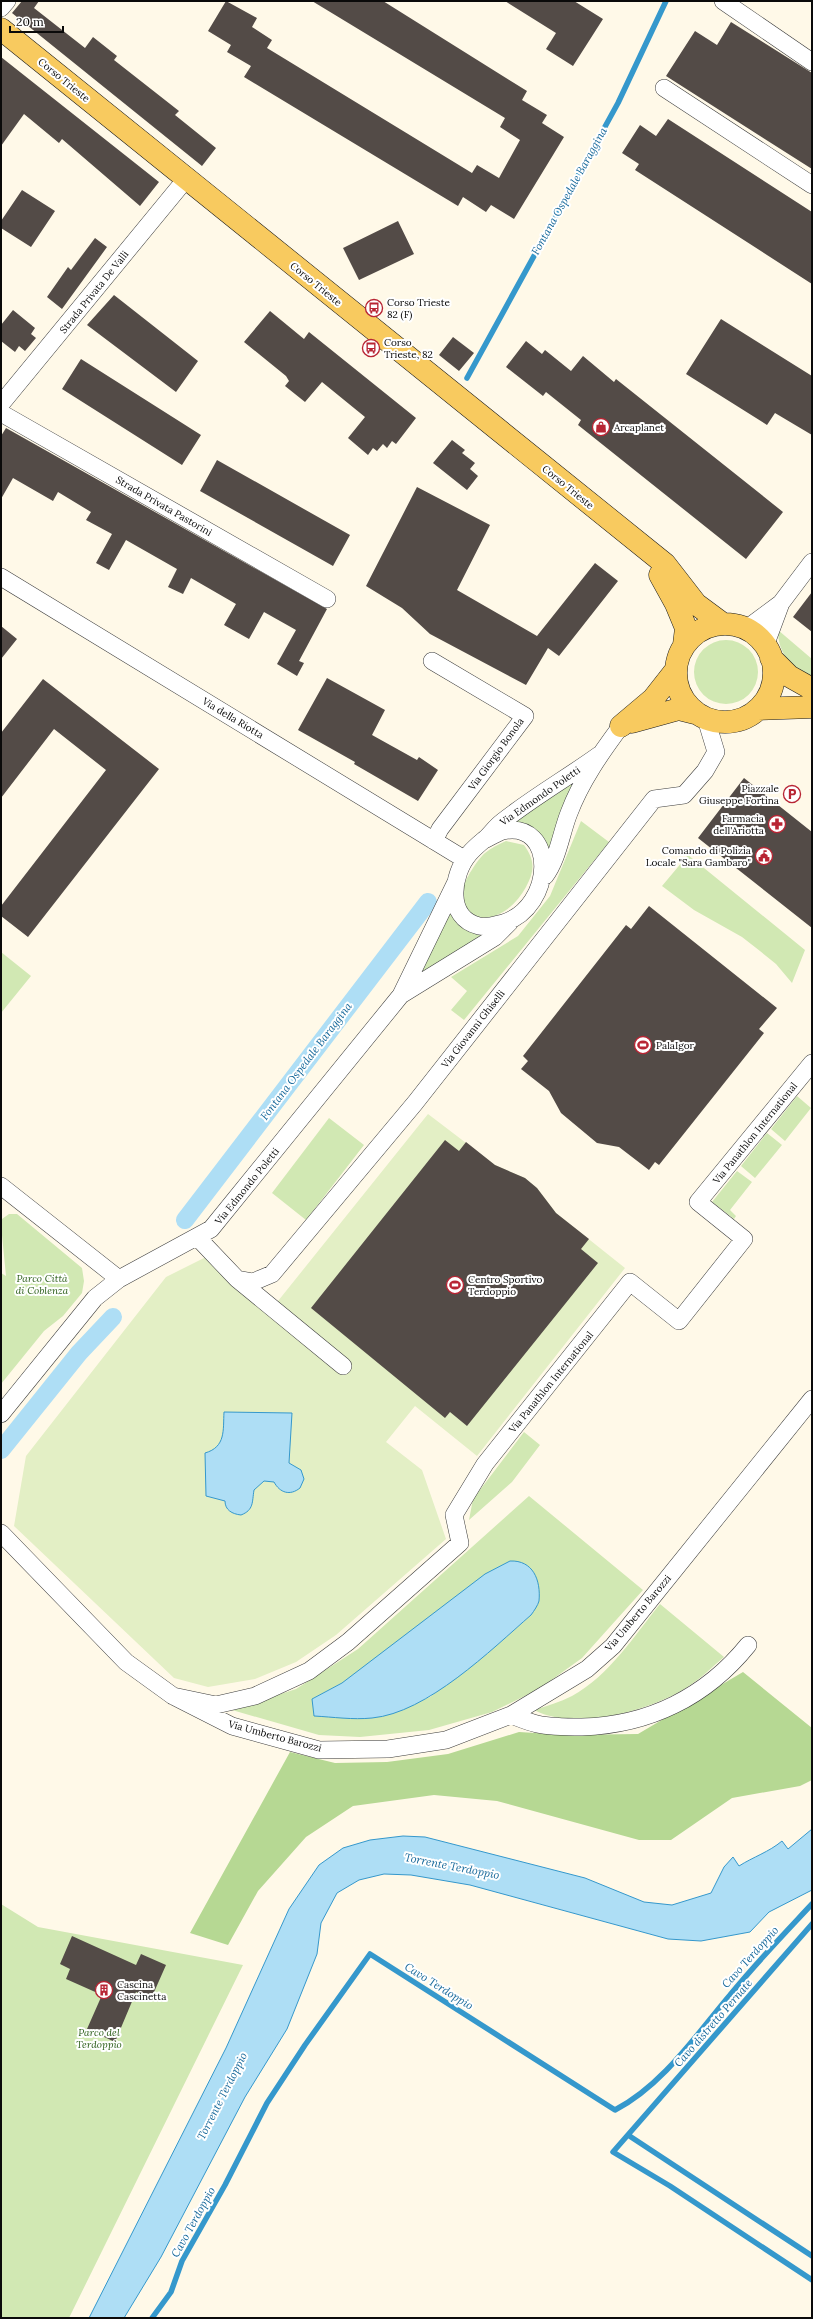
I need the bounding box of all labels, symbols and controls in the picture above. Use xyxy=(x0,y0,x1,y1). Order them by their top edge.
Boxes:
scale bar xyxy=(10,8,63,34)
text: 20 m xyxy=(16,14,44,29)
street label: Corso Trieste xyxy=(35,55,93,105)
water label: Fontana Ospedale Baraggina xyxy=(528,124,610,257)
street label: Strada Privata De Valli xyxy=(57,248,132,336)
street label: Corso Trieste xyxy=(287,259,345,309)
place label: Corso Trieste 82 (F) xyxy=(387,296,451,321)
bus stop icon: Corso Trieste 82 (F) xyxy=(364,298,384,318)
place label: Corso Trieste, 82 xyxy=(384,336,433,361)
bus stop icon: Corso Trieste, 82 xyxy=(361,338,381,358)
shop icon: Arcaplanet xyxy=(591,417,611,437)
place label: Arcaplanet xyxy=(613,421,664,434)
street label: Corso Trieste xyxy=(539,462,597,512)
street label: Strada Privata Pastorini xyxy=(113,473,215,539)
street label: Via della Riotta xyxy=(199,694,266,741)
street label: Via Giorgio Bonola xyxy=(465,715,527,794)
street label: Via Edmondo Poletti xyxy=(497,763,583,829)
place label: Piazzale Giuseppe Fortina xyxy=(699,782,780,807)
parking icon: Piazzale Giuseppe Fortina xyxy=(782,784,802,804)
place label: Farmacia dell'Ariotta xyxy=(713,812,764,837)
pharmacy icon: Farmacia dell'Ariotta xyxy=(767,814,787,834)
place label: Comando di Polizia Locale "Sara Gambaro" xyxy=(646,844,751,869)
public building icon: Comando di Polizia Locale "Sara Gambaro" xyxy=(754,846,774,866)
street label: Via Giovanni Ghiselli xyxy=(438,987,508,1071)
water label: Fontana Ospedale Baraggina xyxy=(257,999,355,1123)
sports icon: PalaIgor xyxy=(633,1035,653,1055)
place label: PalaIgor xyxy=(656,1039,695,1052)
street label: Via Panathlon International xyxy=(709,1079,800,1187)
street label: Via Edmondo Poletti xyxy=(211,1145,282,1228)
park label: Parco Città di Coblenza xyxy=(16,1272,69,1297)
place label: Centro Sportivo Terdoppio xyxy=(468,1273,543,1298)
sports icon: Centro Sportivo Terdoppio xyxy=(445,1275,465,1295)
street label: Via Panathlon International xyxy=(505,1328,596,1436)
street label: Via Umberto Barozzi xyxy=(602,1572,674,1655)
street label: Via Umberto Barozzi xyxy=(226,1717,323,1755)
water label: Torrente Terdoppio xyxy=(403,1850,501,1882)
water label: Cavo Terdoppio xyxy=(719,1923,782,1991)
water label: Cavo Terdoppio xyxy=(402,1959,476,2013)
water label: Cavo distretto Pernate xyxy=(671,1976,755,2070)
place label: Cascina Cascinetta xyxy=(117,1978,166,2003)
building icon: Cascina Cascinetta xyxy=(94,1980,114,2000)
park label: Parco del Terdoppio xyxy=(76,2026,122,2051)
water label: Torrente Terdoppio xyxy=(194,2050,250,2142)
water label: Cavo Terdoppio xyxy=(168,2184,218,2260)

